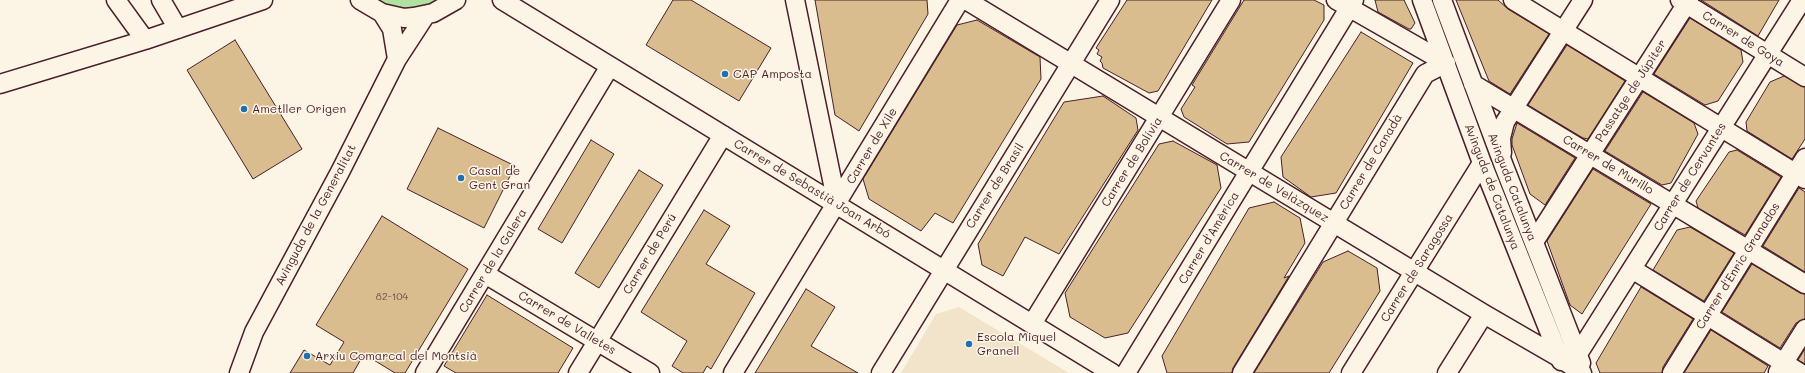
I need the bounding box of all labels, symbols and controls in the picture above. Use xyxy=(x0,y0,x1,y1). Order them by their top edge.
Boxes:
street label: Carrer de Goya xyxy=(1699,8,1787,70)
street label: Passatge de Júpiter xyxy=(1592,37,1670,145)
place label: CAP Amposta xyxy=(733,67,812,81)
marker: CAP Amposta xyxy=(720,69,730,79)
place label: Ametller Origen xyxy=(252,102,346,116)
marker: Ametller Origen xyxy=(239,104,249,114)
street label: Carrer de Xile xyxy=(844,105,900,187)
street label: Carrer de Canadà xyxy=(1337,111,1405,213)
street label: Carrer de Bolívia xyxy=(1099,114,1165,210)
street label: Carrer de Cervantes xyxy=(1651,120,1729,234)
street label: Avinguda de Catalunya xyxy=(1461,122,1523,252)
street label: Avinguda Catalunya xyxy=(1485,131,1539,243)
street label: Carrer de Murillo xyxy=(1560,132,1656,198)
street label: Carrer de Sebastià Joan Arbó xyxy=(731,136,893,242)
street label: Carrer de Brasil xyxy=(963,141,1027,231)
street label: Avinguda de la Generalitat xyxy=(273,142,359,288)
street label: Carrer de Velàzquez xyxy=(1217,149,1331,225)
place label: Casal de Gent Gran xyxy=(469,164,530,192)
marker: Casal de Gent Gran xyxy=(456,173,466,183)
street label: Carrer d'Amèrica xyxy=(1176,189,1242,287)
street label: Carrer d'Enric Granados xyxy=(1693,200,1783,332)
street label: Carrer de la Galera xyxy=(456,206,530,316)
street label: Carrer de Perú xyxy=(620,211,680,297)
street label: Carrer de Saragossa xyxy=(1378,211,1456,325)
street label: Carrer de Valletes xyxy=(516,288,618,358)
house number: 82-104 xyxy=(376,291,408,303)
place label: Escola Miquel Granell xyxy=(977,330,1056,358)
marker: Escola Miquel Granell xyxy=(964,339,974,349)
place label: Arxiu Comarcal del Montsià xyxy=(315,349,477,363)
marker: Arxiu Comarcal del Montsià xyxy=(302,351,312,361)

